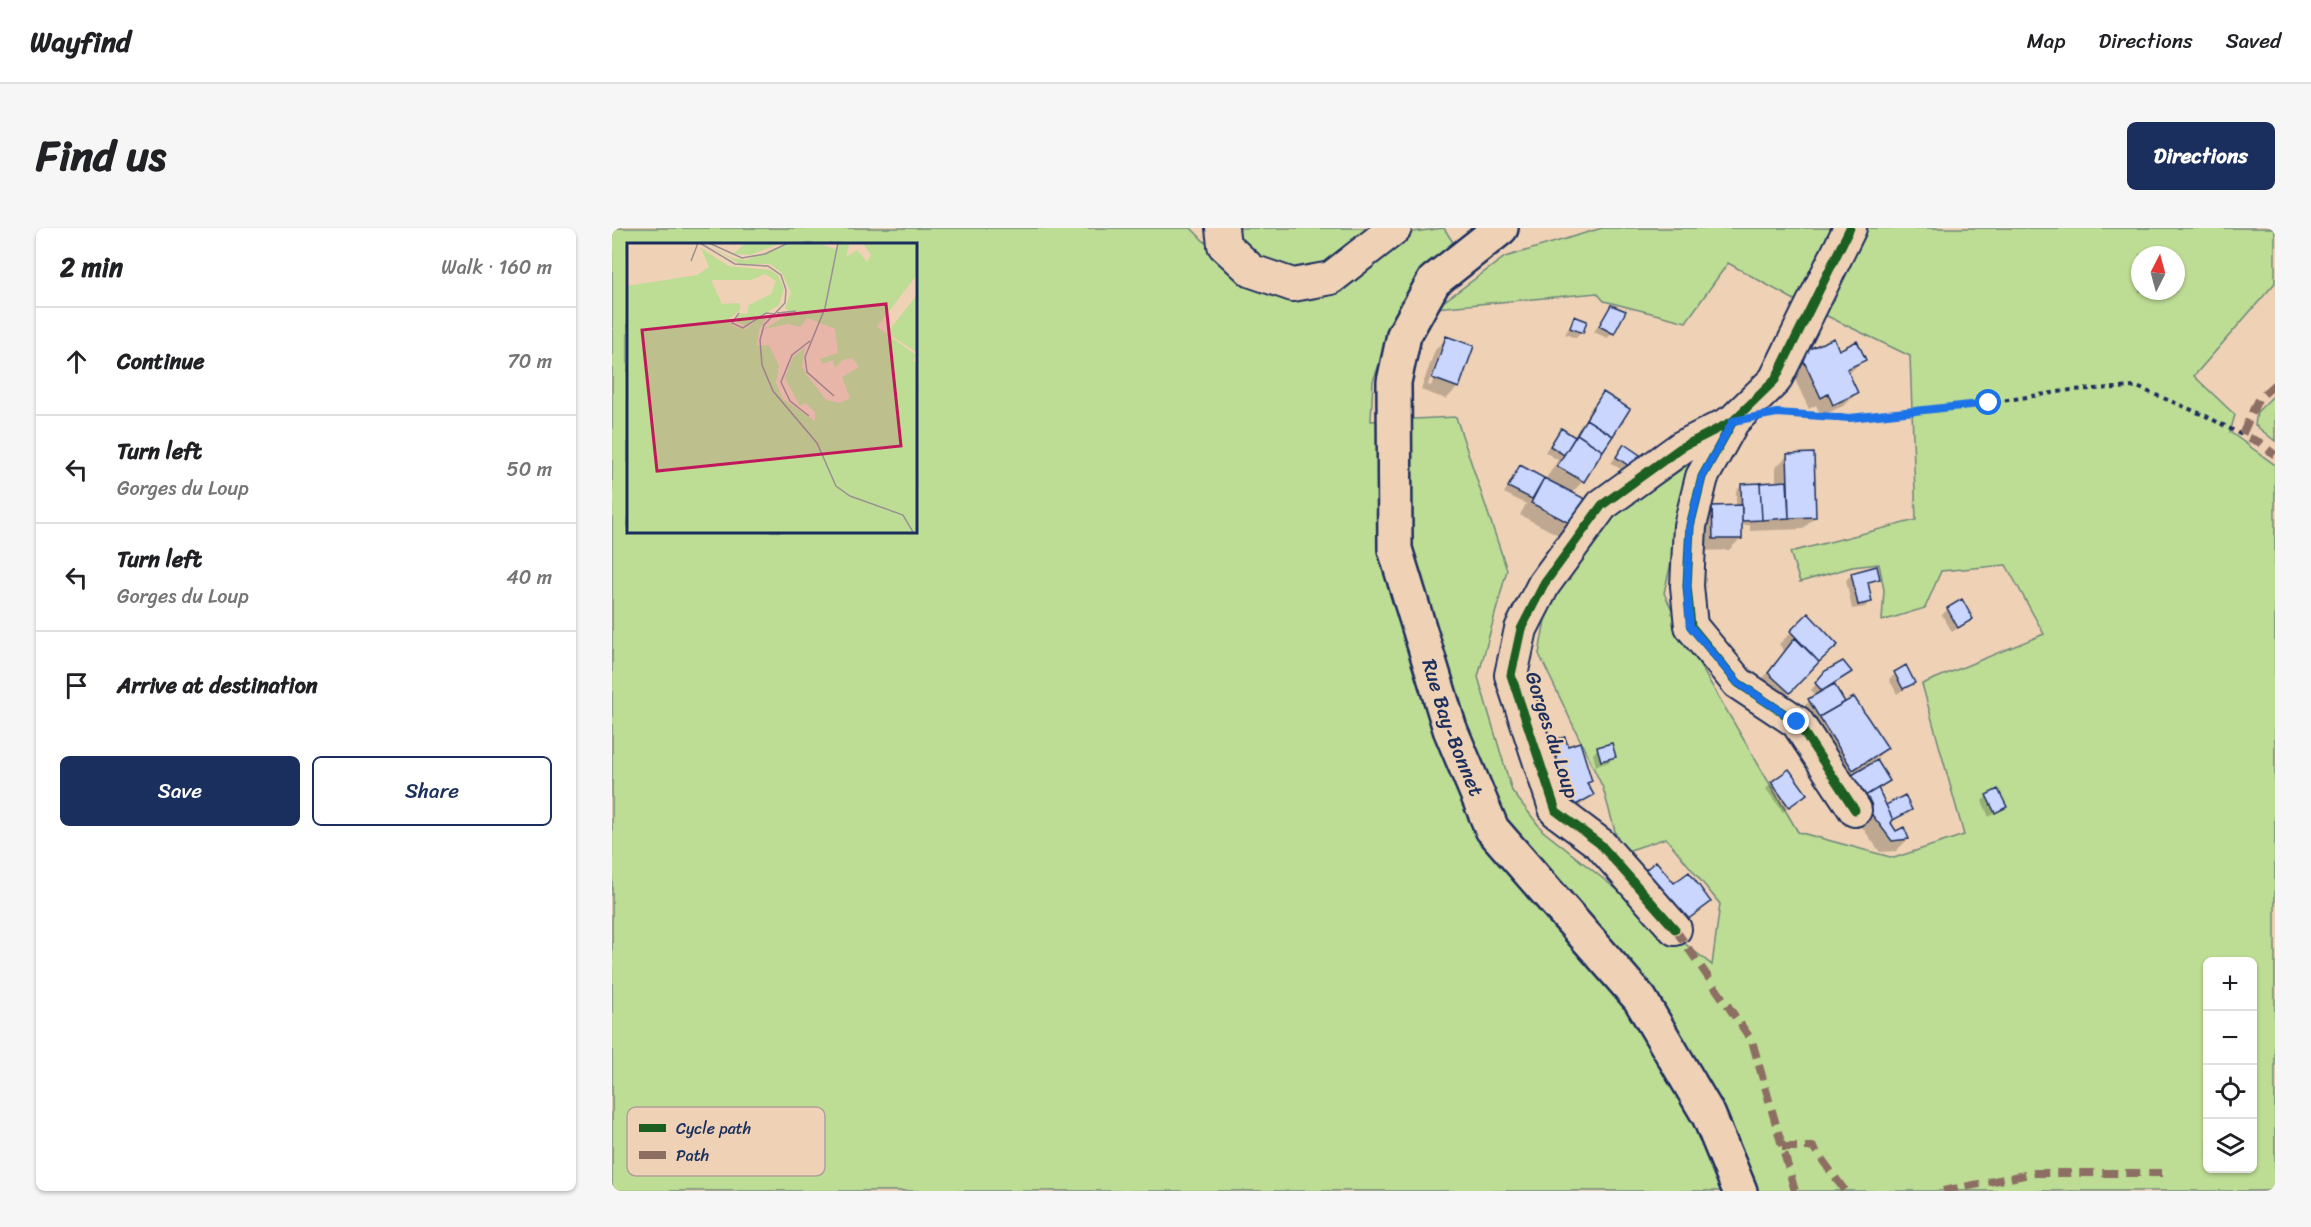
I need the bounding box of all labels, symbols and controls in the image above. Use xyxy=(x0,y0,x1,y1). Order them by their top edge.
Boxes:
text: Wayfind xyxy=(30,17,131,66)
text: Map xyxy=(2027,22,2065,60)
text: Directions xyxy=(2098,22,2193,60)
text: Saved xyxy=(2226,22,2281,60)
text: Find us xyxy=(36,119,166,193)
button: Directions xyxy=(2127,122,2275,190)
inset map xyxy=(627,243,916,532)
text: 2 min xyxy=(60,244,123,290)
north arrow xyxy=(2131,246,2185,300)
text: Walk · 160 m xyxy=(441,250,552,285)
text: Continue xyxy=(117,342,205,381)
text: 70 m xyxy=(507,344,552,379)
icon: ahead xyxy=(60,345,93,378)
route start xyxy=(1975,389,2001,415)
text: Turn left xyxy=(117,432,202,471)
text: 50 m xyxy=(507,452,552,487)
icon: left xyxy=(60,453,93,486)
text: Gorges du Loup xyxy=(117,471,249,506)
text: Turn left xyxy=(117,540,202,579)
text: 40 m xyxy=(506,560,552,595)
icon: left xyxy=(60,561,93,594)
text: Gorges du Loup xyxy=(117,579,249,614)
street label: Rue Bay-Bonnet xyxy=(1412,654,1494,802)
text: Arrive at destination xyxy=(117,666,318,705)
street label: Gorges du Loup xyxy=(1515,667,1589,803)
icon: arrive xyxy=(60,669,93,702)
route end xyxy=(1783,708,1809,734)
button: Save xyxy=(60,756,300,826)
button: Share xyxy=(312,756,552,826)
map controls xyxy=(2203,957,2257,1173)
button: + xyxy=(2203,957,2257,1011)
button: − xyxy=(2203,1011,2257,1065)
button: locate xyxy=(2203,1065,2257,1119)
legend xyxy=(627,1107,825,1176)
text: Cycle path xyxy=(676,1114,751,1143)
button: layers xyxy=(2203,1119,2257,1173)
text: Path xyxy=(676,1141,709,1170)

